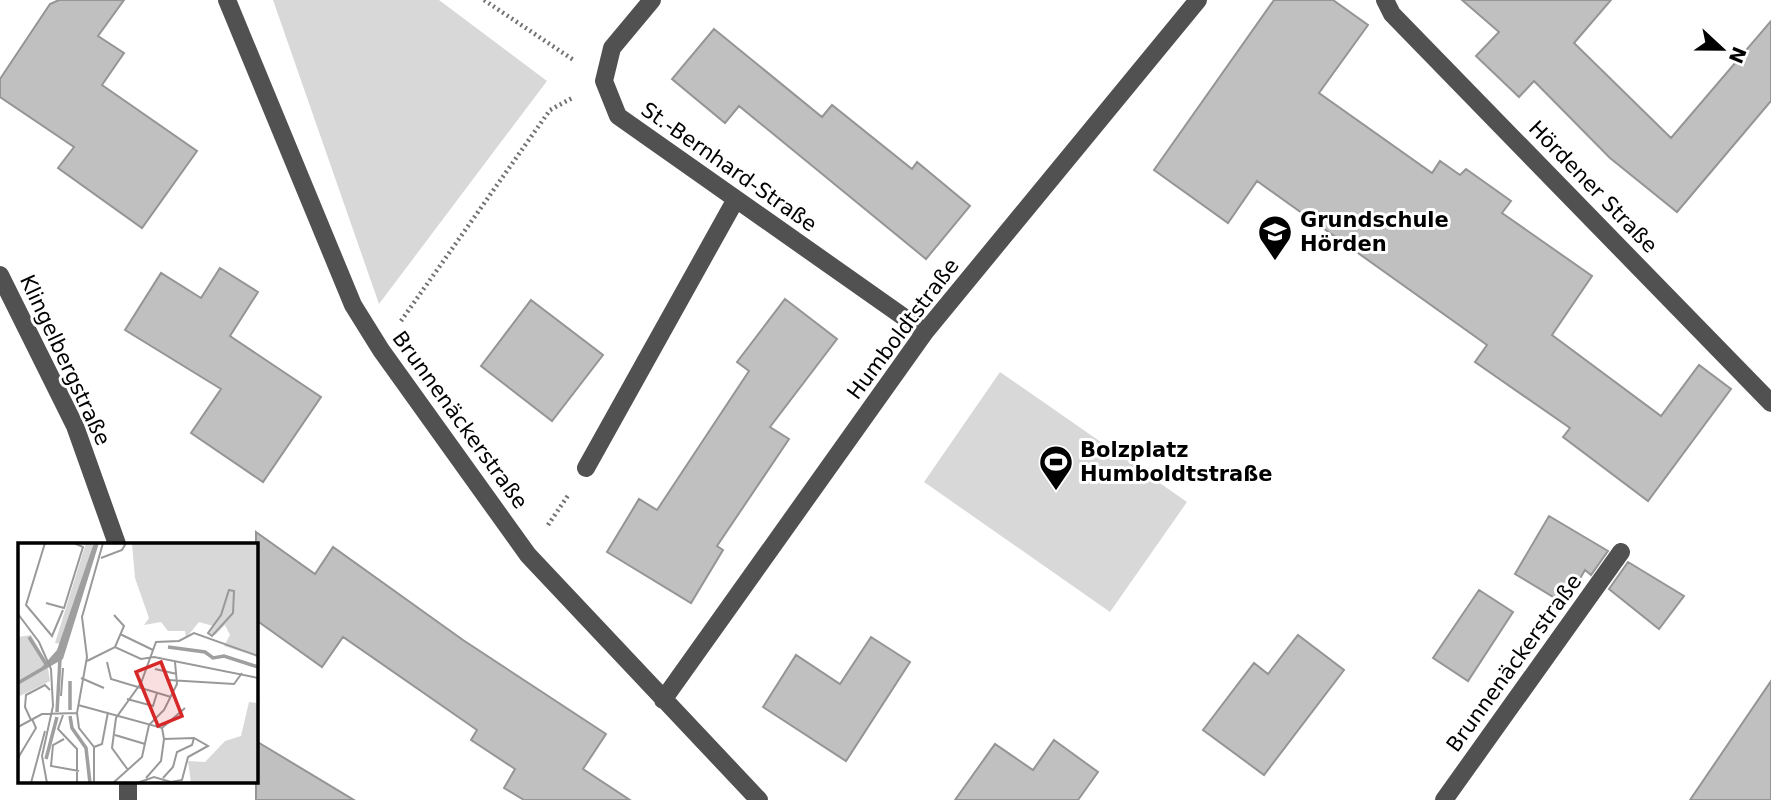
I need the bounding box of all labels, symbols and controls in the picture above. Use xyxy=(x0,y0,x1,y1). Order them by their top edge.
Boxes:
north arrow xyxy=(1687,14,1757,84)
text: N xyxy=(1725,44,1751,67)
street label: St.-Bernhard-Straße xyxy=(637,97,821,237)
street label: Hördener Straße xyxy=(1524,116,1662,258)
place label: Grundschule Hörden xyxy=(1300,208,1449,256)
school or university icon: Grundschule Hörden xyxy=(1256,213,1294,262)
street label: Humboldtstraße xyxy=(842,254,964,404)
street label: Klingelbergstraße xyxy=(15,271,115,449)
street label: Brunnenäckerstraße xyxy=(388,327,532,513)
place label: Bolzplatz Humboldtstraße xyxy=(1080,438,1273,486)
sports icon: Bolzplatz Humboldtstraße xyxy=(1037,443,1075,492)
inset map xyxy=(18,543,257,782)
street label: Brunnenäckerstraße xyxy=(1442,570,1586,756)

